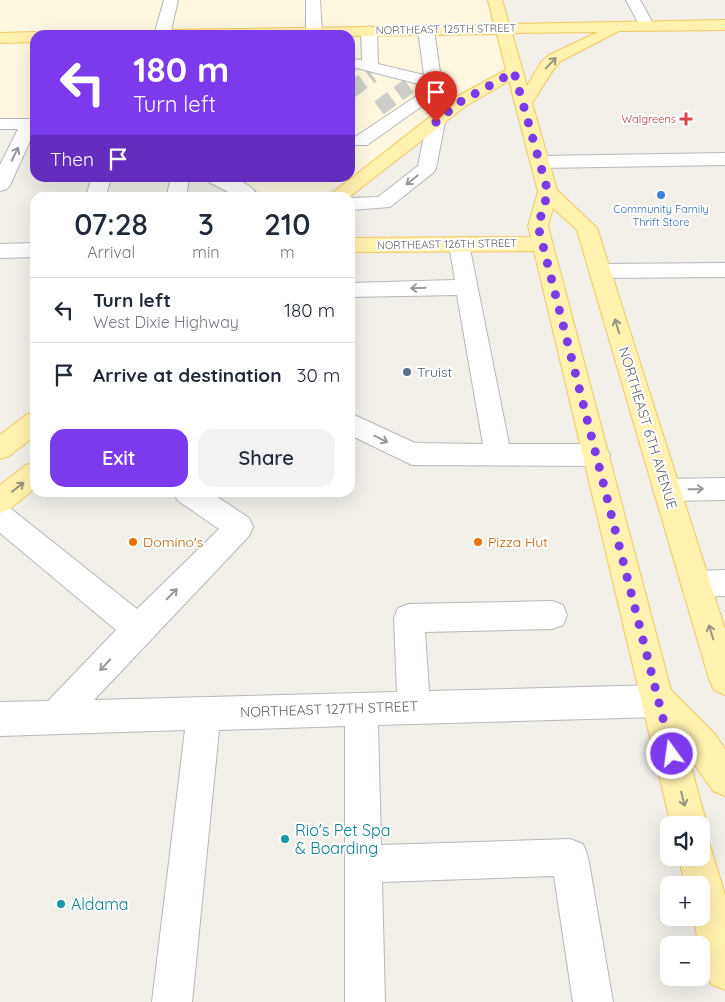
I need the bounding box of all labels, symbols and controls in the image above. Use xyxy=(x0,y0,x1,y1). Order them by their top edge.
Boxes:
street label: NORTHEAST 125TH STREET xyxy=(376,21,517,37)
text: 180 m xyxy=(133,47,229,91)
icon: left xyxy=(50,50,115,115)
one-way arrow xyxy=(545,56,557,69)
pin xyxy=(415,71,457,122)
icon: arrive xyxy=(422,78,450,106)
text: Turn left xyxy=(133,90,216,118)
place label: Walgreens xyxy=(622,112,676,126)
marker: Walgreens xyxy=(680,113,692,125)
icon: arrive xyxy=(104,145,132,173)
one-way arrow xyxy=(10,147,20,162)
text: Then xyxy=(50,147,94,171)
one-way arrow xyxy=(406,175,419,186)
marker: Community Family Thrift Store xyxy=(655,189,667,201)
place label: Community Family Thrift Store xyxy=(613,202,709,229)
text: 07:28 xyxy=(74,205,148,243)
text: 3 xyxy=(198,205,214,243)
text: 210 xyxy=(264,205,311,243)
street label: NORTHEAST 126TH STREET xyxy=(377,236,518,252)
text: Arrival xyxy=(87,242,135,262)
text: min xyxy=(192,242,220,262)
text: m xyxy=(280,242,295,262)
one-way arrow xyxy=(411,284,427,293)
text: Turn left xyxy=(93,288,171,312)
icon: left xyxy=(50,296,78,324)
text: 180 m xyxy=(284,298,335,322)
text: West Dixie Highway xyxy=(93,312,239,332)
one-way arrow xyxy=(611,319,621,335)
street label: NORTHEAST 6TH AVENUE xyxy=(615,345,681,511)
icon: arrive xyxy=(50,361,78,389)
text: Arrive at destination xyxy=(93,363,282,387)
text: 30 m xyxy=(297,363,340,387)
place label: Truist xyxy=(417,363,453,381)
marker: Truist xyxy=(401,366,413,378)
button: Exit xyxy=(50,429,188,487)
button: Share xyxy=(198,429,335,487)
one-way arrow xyxy=(373,435,388,444)
one-way arrow xyxy=(11,482,24,493)
one-way arrow xyxy=(688,485,704,494)
place label: Domino's xyxy=(143,533,203,551)
place label: Pizza Hut xyxy=(488,533,548,551)
marker: Domino's xyxy=(127,536,139,548)
marker: Pizza Hut xyxy=(472,536,484,548)
one-way arrow xyxy=(166,588,178,600)
one-way arrow xyxy=(705,624,715,640)
one-way arrow xyxy=(99,658,111,671)
street label: NORTHEAST 127TH STREET xyxy=(240,697,418,721)
position arrow xyxy=(645,727,697,779)
one-way arrow xyxy=(679,791,688,807)
map controls xyxy=(660,816,710,986)
button: sound xyxy=(660,816,710,866)
place label: Rio's Pet Spa & Boarding xyxy=(295,820,390,858)
marker: Rio's Pet Spa & Boarding xyxy=(279,833,291,845)
button: + xyxy=(660,876,710,926)
place label: Aldama xyxy=(71,894,129,914)
marker: Aldama xyxy=(55,898,67,910)
button: − xyxy=(660,936,710,986)

